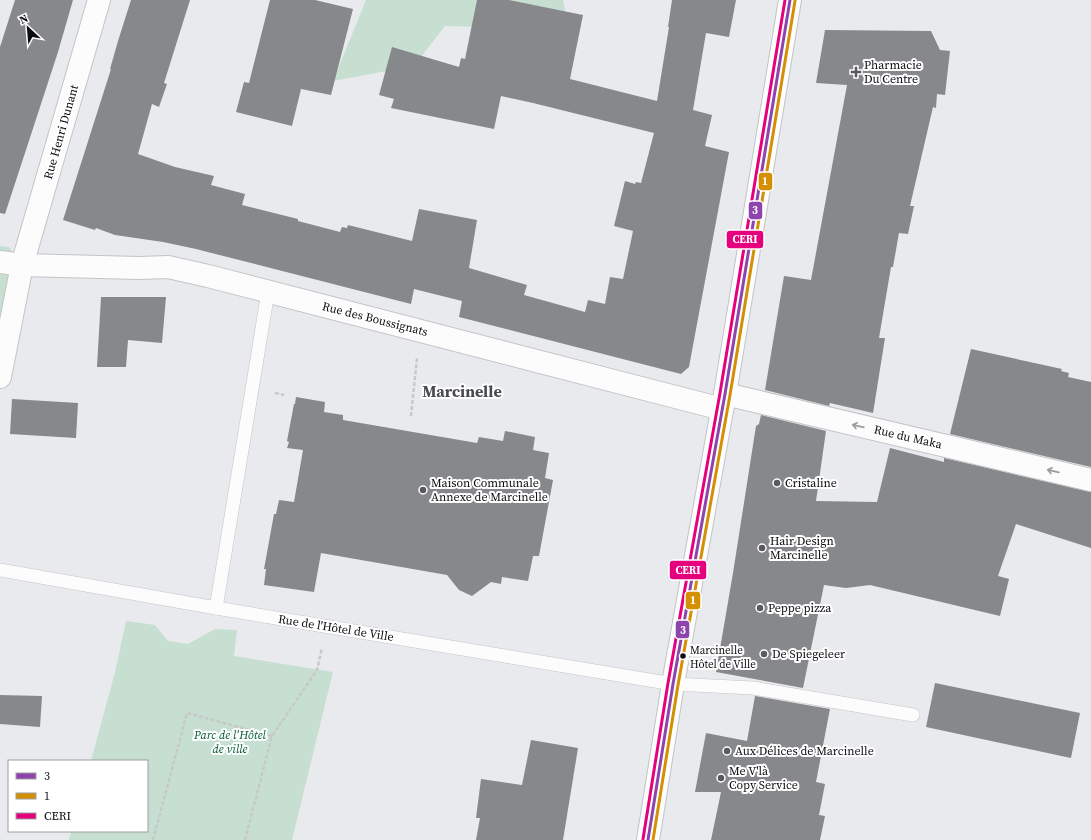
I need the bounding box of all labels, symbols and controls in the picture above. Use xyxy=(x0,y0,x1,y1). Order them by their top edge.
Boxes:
north arrow xyxy=(8,8,48,48)
text: N xyxy=(17,11,31,28)
place label: Pharmacie Du Centre xyxy=(864,57,922,87)
marker: Pharmacie Du Centre xyxy=(851,67,861,77)
street label: Rue Henri Dunant xyxy=(40,83,82,181)
line badge: 1 xyxy=(758,172,773,191)
text: 1 xyxy=(762,174,768,189)
line badge: 3 xyxy=(748,201,763,220)
text: 3 xyxy=(752,203,758,218)
line badge: CERI xyxy=(726,230,764,249)
text: CERI xyxy=(732,232,758,247)
street label: Rue des Boussignats xyxy=(321,298,429,340)
district label: Marcinelle xyxy=(422,380,502,402)
one-way arrow xyxy=(852,421,865,429)
street label: Rue du Maka xyxy=(872,421,944,453)
one-way arrow xyxy=(1047,467,1060,475)
place label: Maison Communale Annexe de Marcinelle xyxy=(431,475,548,505)
place label: Cristaline xyxy=(785,475,837,491)
marker: Cristaline xyxy=(772,478,782,488)
marker: Maison Communale Annexe de Marcinelle xyxy=(418,485,428,495)
place label: Hair Design Marcinelle xyxy=(770,533,834,563)
marker: Hair Design Marcinelle xyxy=(757,543,767,553)
line badge: CERI xyxy=(669,560,707,580)
text: CERI xyxy=(675,563,701,578)
line badge: 1 xyxy=(685,591,701,610)
text: 1 xyxy=(690,593,696,608)
place label: Peppe pizza xyxy=(768,600,832,616)
marker: Peppe pizza xyxy=(755,603,765,613)
street label: Rue de l'Hôtel de Ville xyxy=(277,611,395,645)
line badge: 3 xyxy=(675,620,690,639)
text: 3 xyxy=(680,623,686,638)
place label: Marcinelle Hôtel de Ville xyxy=(690,643,756,672)
place label: De Spiegeleer xyxy=(772,646,845,662)
marker: De Spiegeleer xyxy=(759,649,769,659)
marker: Marcinelle Hôtel de Ville xyxy=(678,651,688,661)
park label: Parc de l'Hôtel de ville xyxy=(193,727,267,757)
place label: Aux Délices de Marcinelle xyxy=(735,743,874,759)
marker: Aux Délices de Marcinelle xyxy=(722,746,732,756)
legend xyxy=(8,760,148,832)
place label: Me V'là Copy Service xyxy=(729,763,798,793)
text: 3 xyxy=(44,768,50,784)
marker: Me V'là Copy Service xyxy=(716,773,726,783)
text: 1 xyxy=(44,788,50,804)
text: CERI xyxy=(44,808,71,824)

